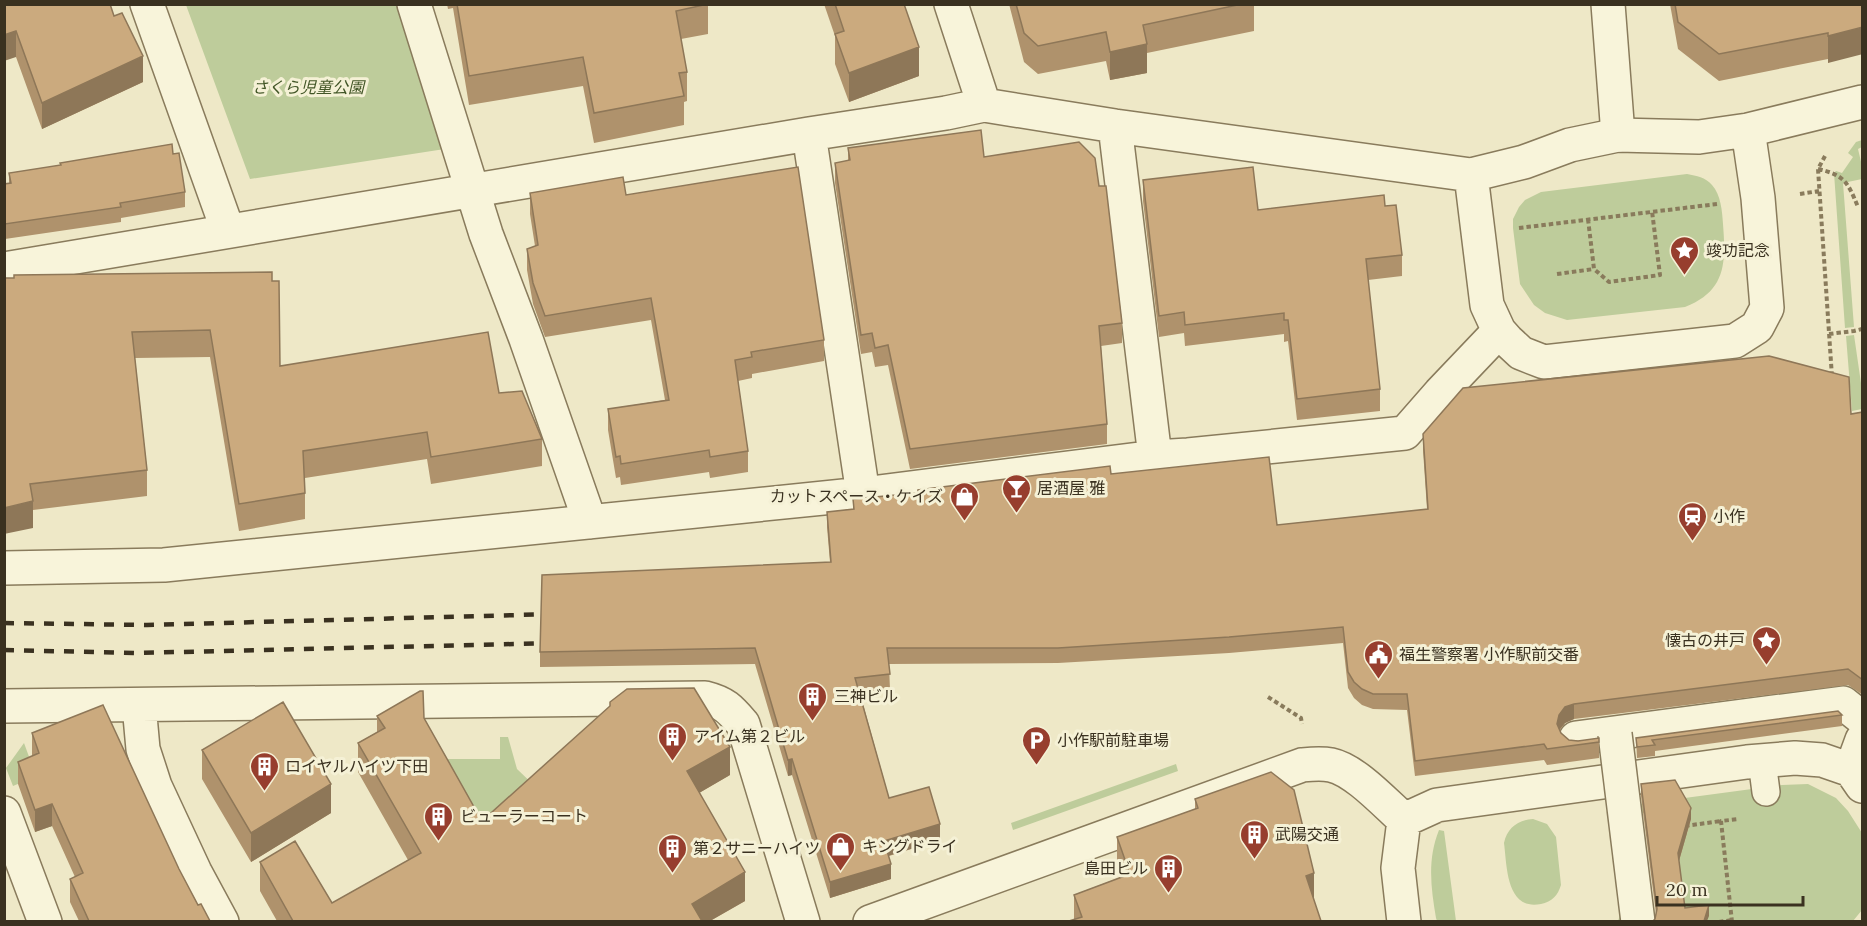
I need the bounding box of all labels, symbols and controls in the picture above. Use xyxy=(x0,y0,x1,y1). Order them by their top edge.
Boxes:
park label: さくら児童公園 xyxy=(252,77,366,97)
place icon: 竣功記念 xyxy=(1669,234,1701,276)
place label: 竣功記念 xyxy=(1706,240,1770,260)
bar icon: 居酒屋 雅 xyxy=(1000,472,1032,514)
place label: 居酒屋 雅 xyxy=(1037,478,1105,498)
shop icon: カットスペース・ケイズ xyxy=(948,480,980,522)
place label: カットスペース・ケイズ xyxy=(770,486,943,506)
station icon: 小作 xyxy=(1676,500,1708,542)
place label: 小作 xyxy=(1713,506,1745,526)
place icon: 懐古の井戸 xyxy=(1750,624,1782,666)
place label: 懐古の井戸 xyxy=(1665,630,1745,650)
public building icon: 福生警察署 小作駅前交番 xyxy=(1362,638,1394,680)
place label: 福生警察署 小作駅前交番 xyxy=(1399,644,1579,664)
building icon: 三神ビル xyxy=(797,680,829,722)
place label: 三神ビル xyxy=(834,686,898,706)
building icon: アイム第２ビル xyxy=(657,720,689,762)
parking icon: 小作駅前駐車場 xyxy=(1020,724,1052,766)
place label: アイム第２ビル xyxy=(694,726,805,746)
place label: 小作駅前駐車場 xyxy=(1057,730,1169,750)
building icon: ロイヤルハイツ下田 xyxy=(248,750,280,792)
place label: ロイヤルハイツ下田 xyxy=(285,756,428,776)
building icon: ビューラーコート xyxy=(423,800,455,842)
place label: ビューラーコート xyxy=(460,806,588,826)
building icon: 武陽交通 xyxy=(1238,818,1270,860)
place label: 武陽交通 xyxy=(1275,824,1339,844)
shop icon: キングドライ xyxy=(825,830,857,872)
building icon: 第２サニーハイツ xyxy=(656,832,688,874)
place label: キングドライ xyxy=(862,836,958,856)
place label: 第２サニーハイツ xyxy=(693,838,820,858)
building icon: 島田ビル xyxy=(1153,852,1185,894)
place label: 島田ビル xyxy=(1084,858,1148,878)
scale bar xyxy=(1657,869,1802,907)
text: 20 m xyxy=(1666,878,1708,901)

